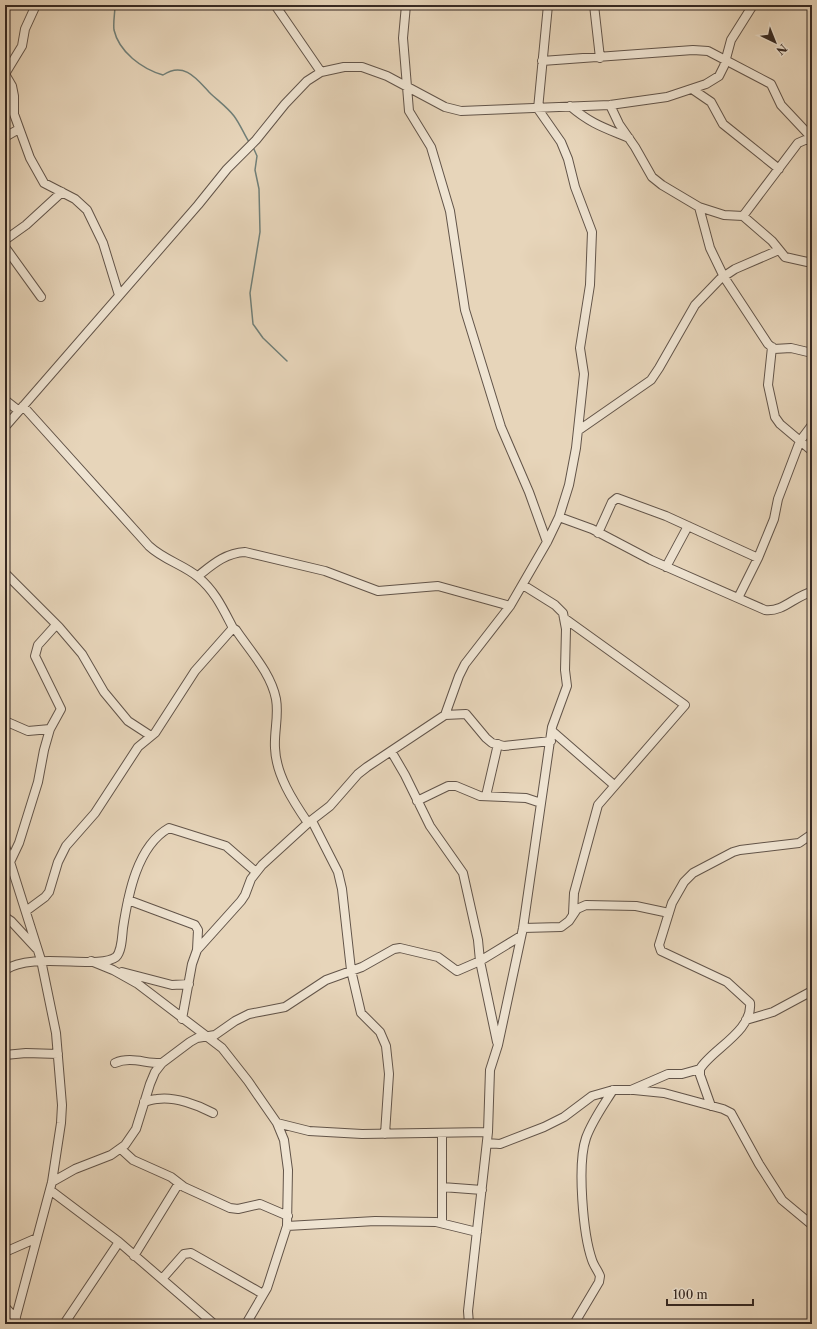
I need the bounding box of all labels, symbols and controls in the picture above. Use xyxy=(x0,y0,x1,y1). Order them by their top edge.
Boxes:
north arrow xyxy=(755,22,795,62)
text: N xyxy=(773,41,790,58)
scale bar xyxy=(667,1281,753,1307)
text: 100 m xyxy=(673,1287,708,1302)

